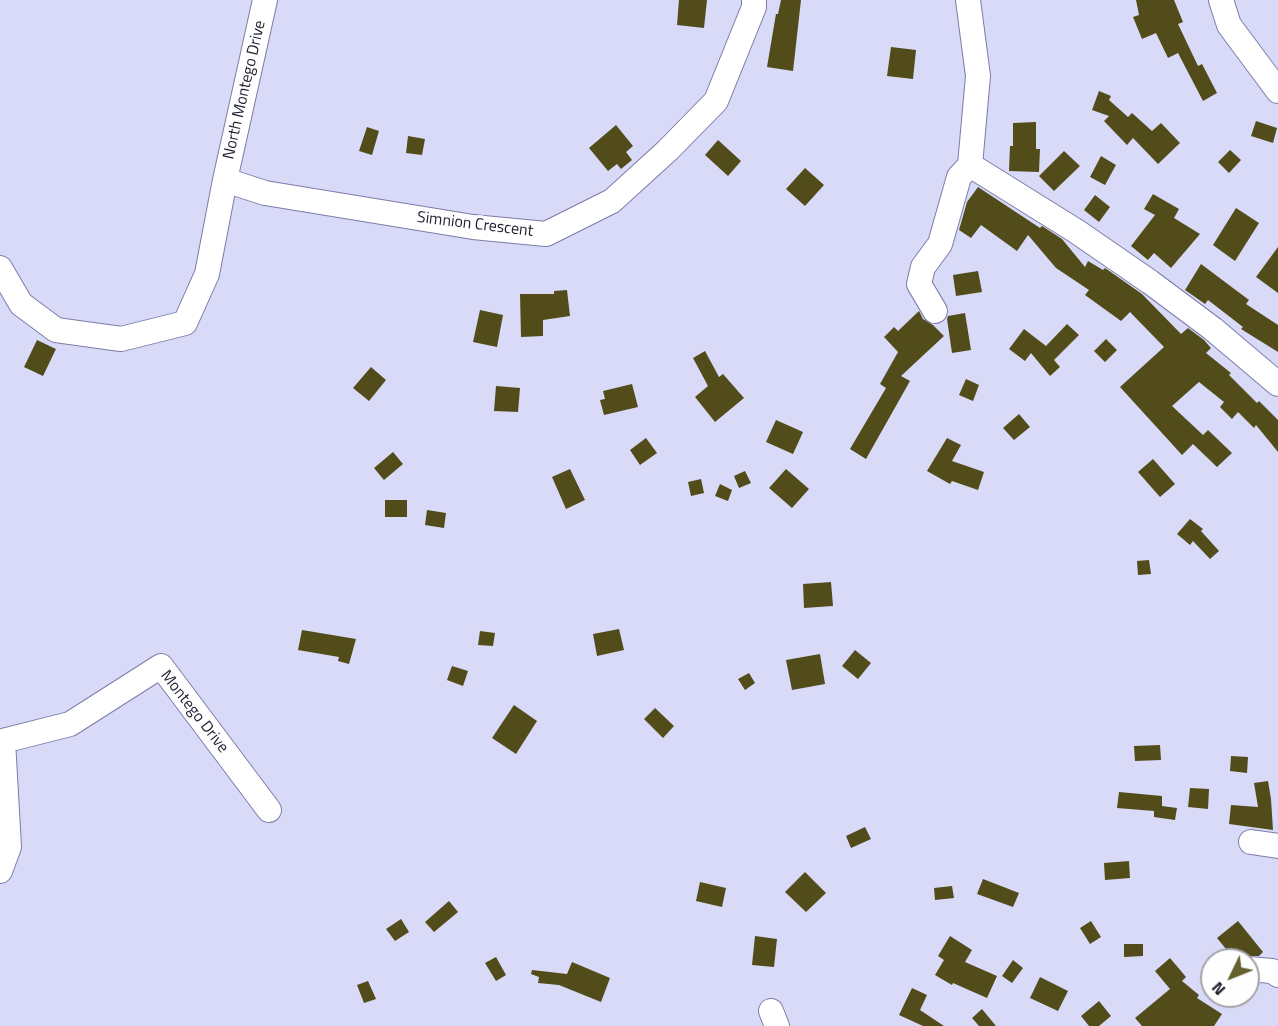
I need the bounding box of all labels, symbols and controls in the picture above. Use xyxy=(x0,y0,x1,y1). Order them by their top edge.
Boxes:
street label: North Montego Drive xyxy=(220,19,270,161)
street label: Simnion Crescent xyxy=(416,208,534,242)
street label: Montego Drive xyxy=(156,667,232,757)
north arrow xyxy=(1200,948,1260,1008)
text: N xyxy=(1206,977,1231,1001)

